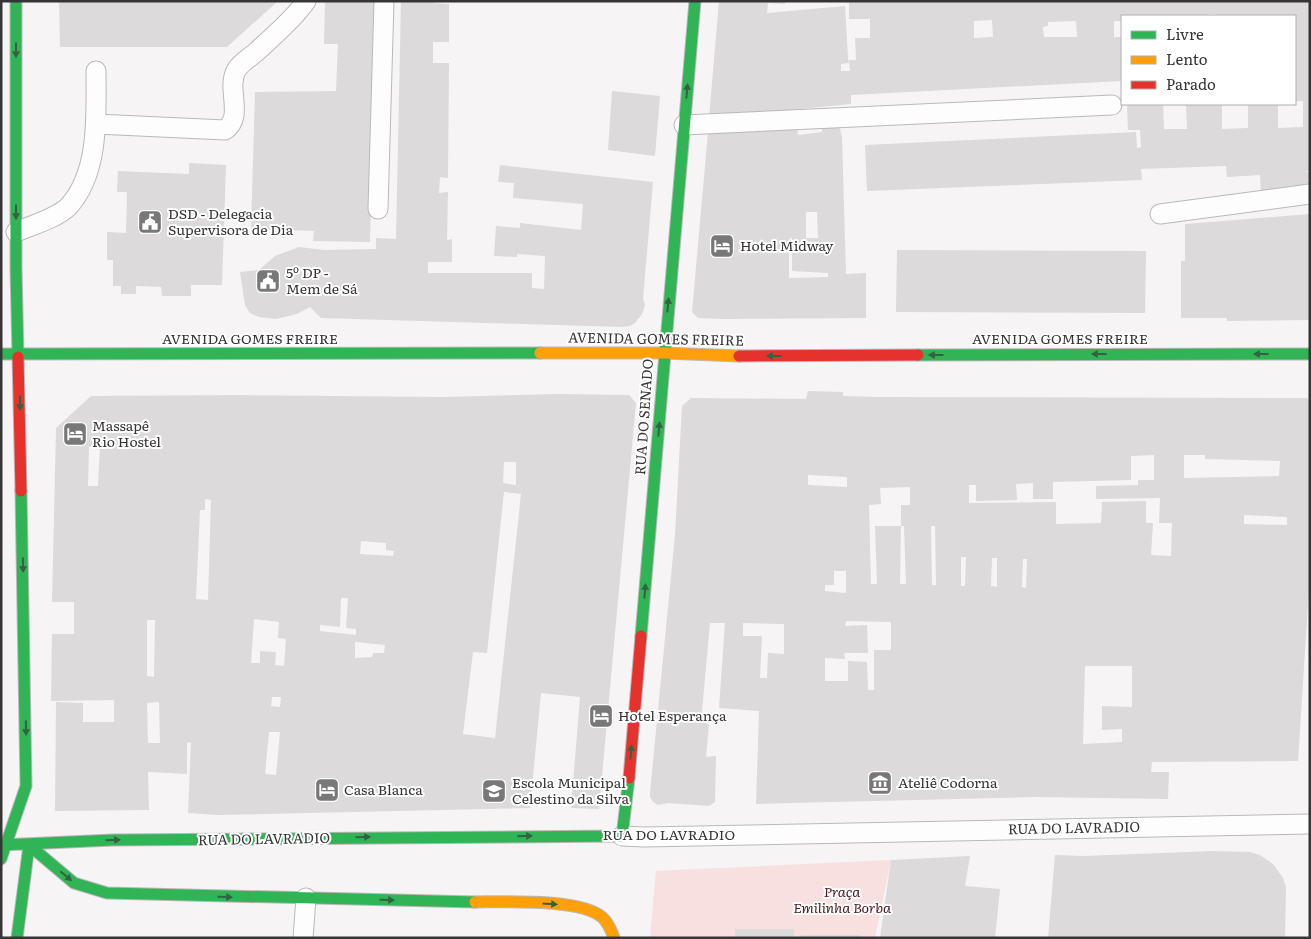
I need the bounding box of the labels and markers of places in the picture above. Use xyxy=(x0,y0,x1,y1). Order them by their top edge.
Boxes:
place label: DSD - Delegacia Supervisora de Dia xyxy=(168,203,294,239)
public building icon: DSD - Delegacia Supervisora de Dia xyxy=(137,209,163,235)
hotel icon: Hotel Midway xyxy=(709,233,735,259)
place label: Hotel Midway xyxy=(740,235,834,255)
place label: 5º DP - Mem de Sá xyxy=(286,262,358,298)
public building icon: 5º DP - Mem de Sá xyxy=(255,268,281,294)
place label: Massapê Rio Hostel xyxy=(92,415,161,451)
hotel icon: Massapê Rio Hostel xyxy=(62,421,88,447)
hotel icon: Hotel Esperança xyxy=(588,703,614,729)
place label: Hotel Esperança xyxy=(618,705,727,725)
museum icon: Ateliê Codorna xyxy=(867,770,893,796)
place label: Escola Municipal Celestino da Silva xyxy=(512,772,629,808)
place label: Ateliê Codorna xyxy=(898,772,998,792)
hotel icon: Casa Blanca xyxy=(314,777,340,803)
school or university icon: Escola Municipal Celestino da Silva xyxy=(481,778,507,804)
place label: Casa Blanca xyxy=(344,779,423,799)

